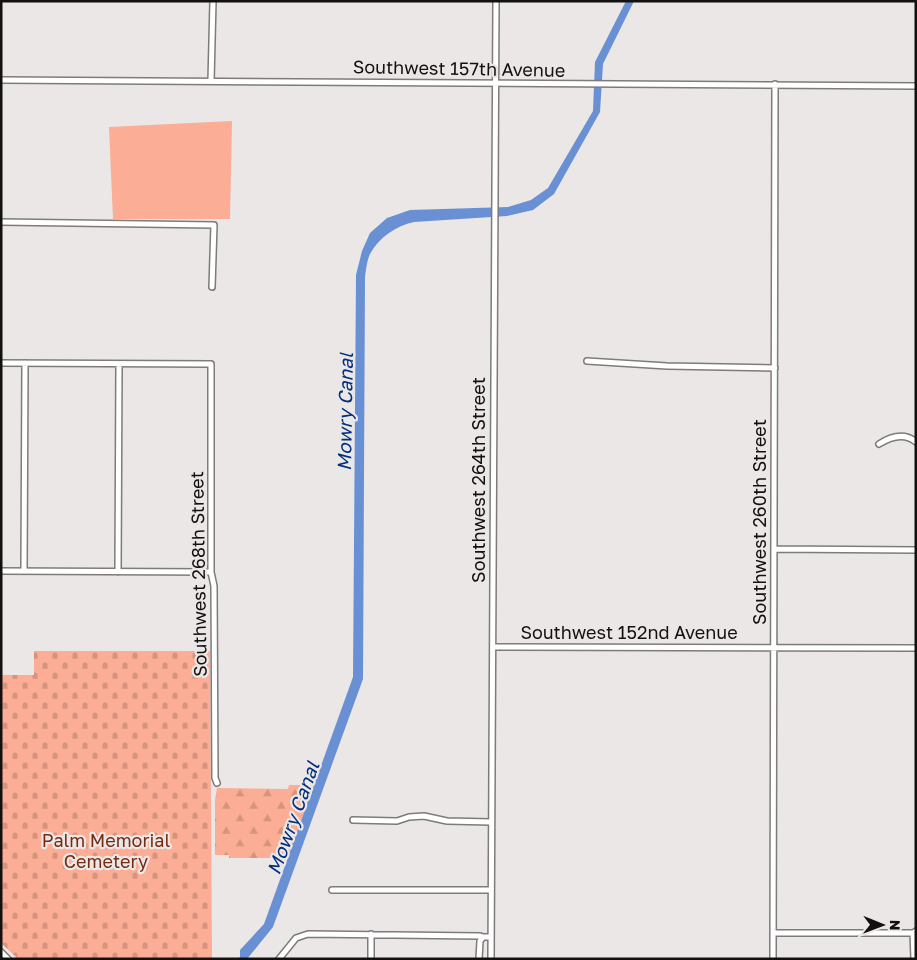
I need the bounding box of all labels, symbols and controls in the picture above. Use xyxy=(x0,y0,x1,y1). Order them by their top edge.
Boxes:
street label: Southwest 157th Avenue xyxy=(353,55,565,81)
water label: Mowry Canal xyxy=(332,352,357,471)
street label: Southwest 264th Street xyxy=(467,377,489,583)
street label: Southwest 260th Street xyxy=(748,419,770,625)
street label: Southwest 268th Street xyxy=(185,471,211,677)
street label: Southwest 152nd Avenue xyxy=(520,621,738,643)
water label: Mowry Canal xyxy=(261,757,324,877)
park label: Palm Memorial Cemetery xyxy=(42,829,170,872)
north arrow xyxy=(857,900,907,950)
text: N xyxy=(887,920,904,931)

